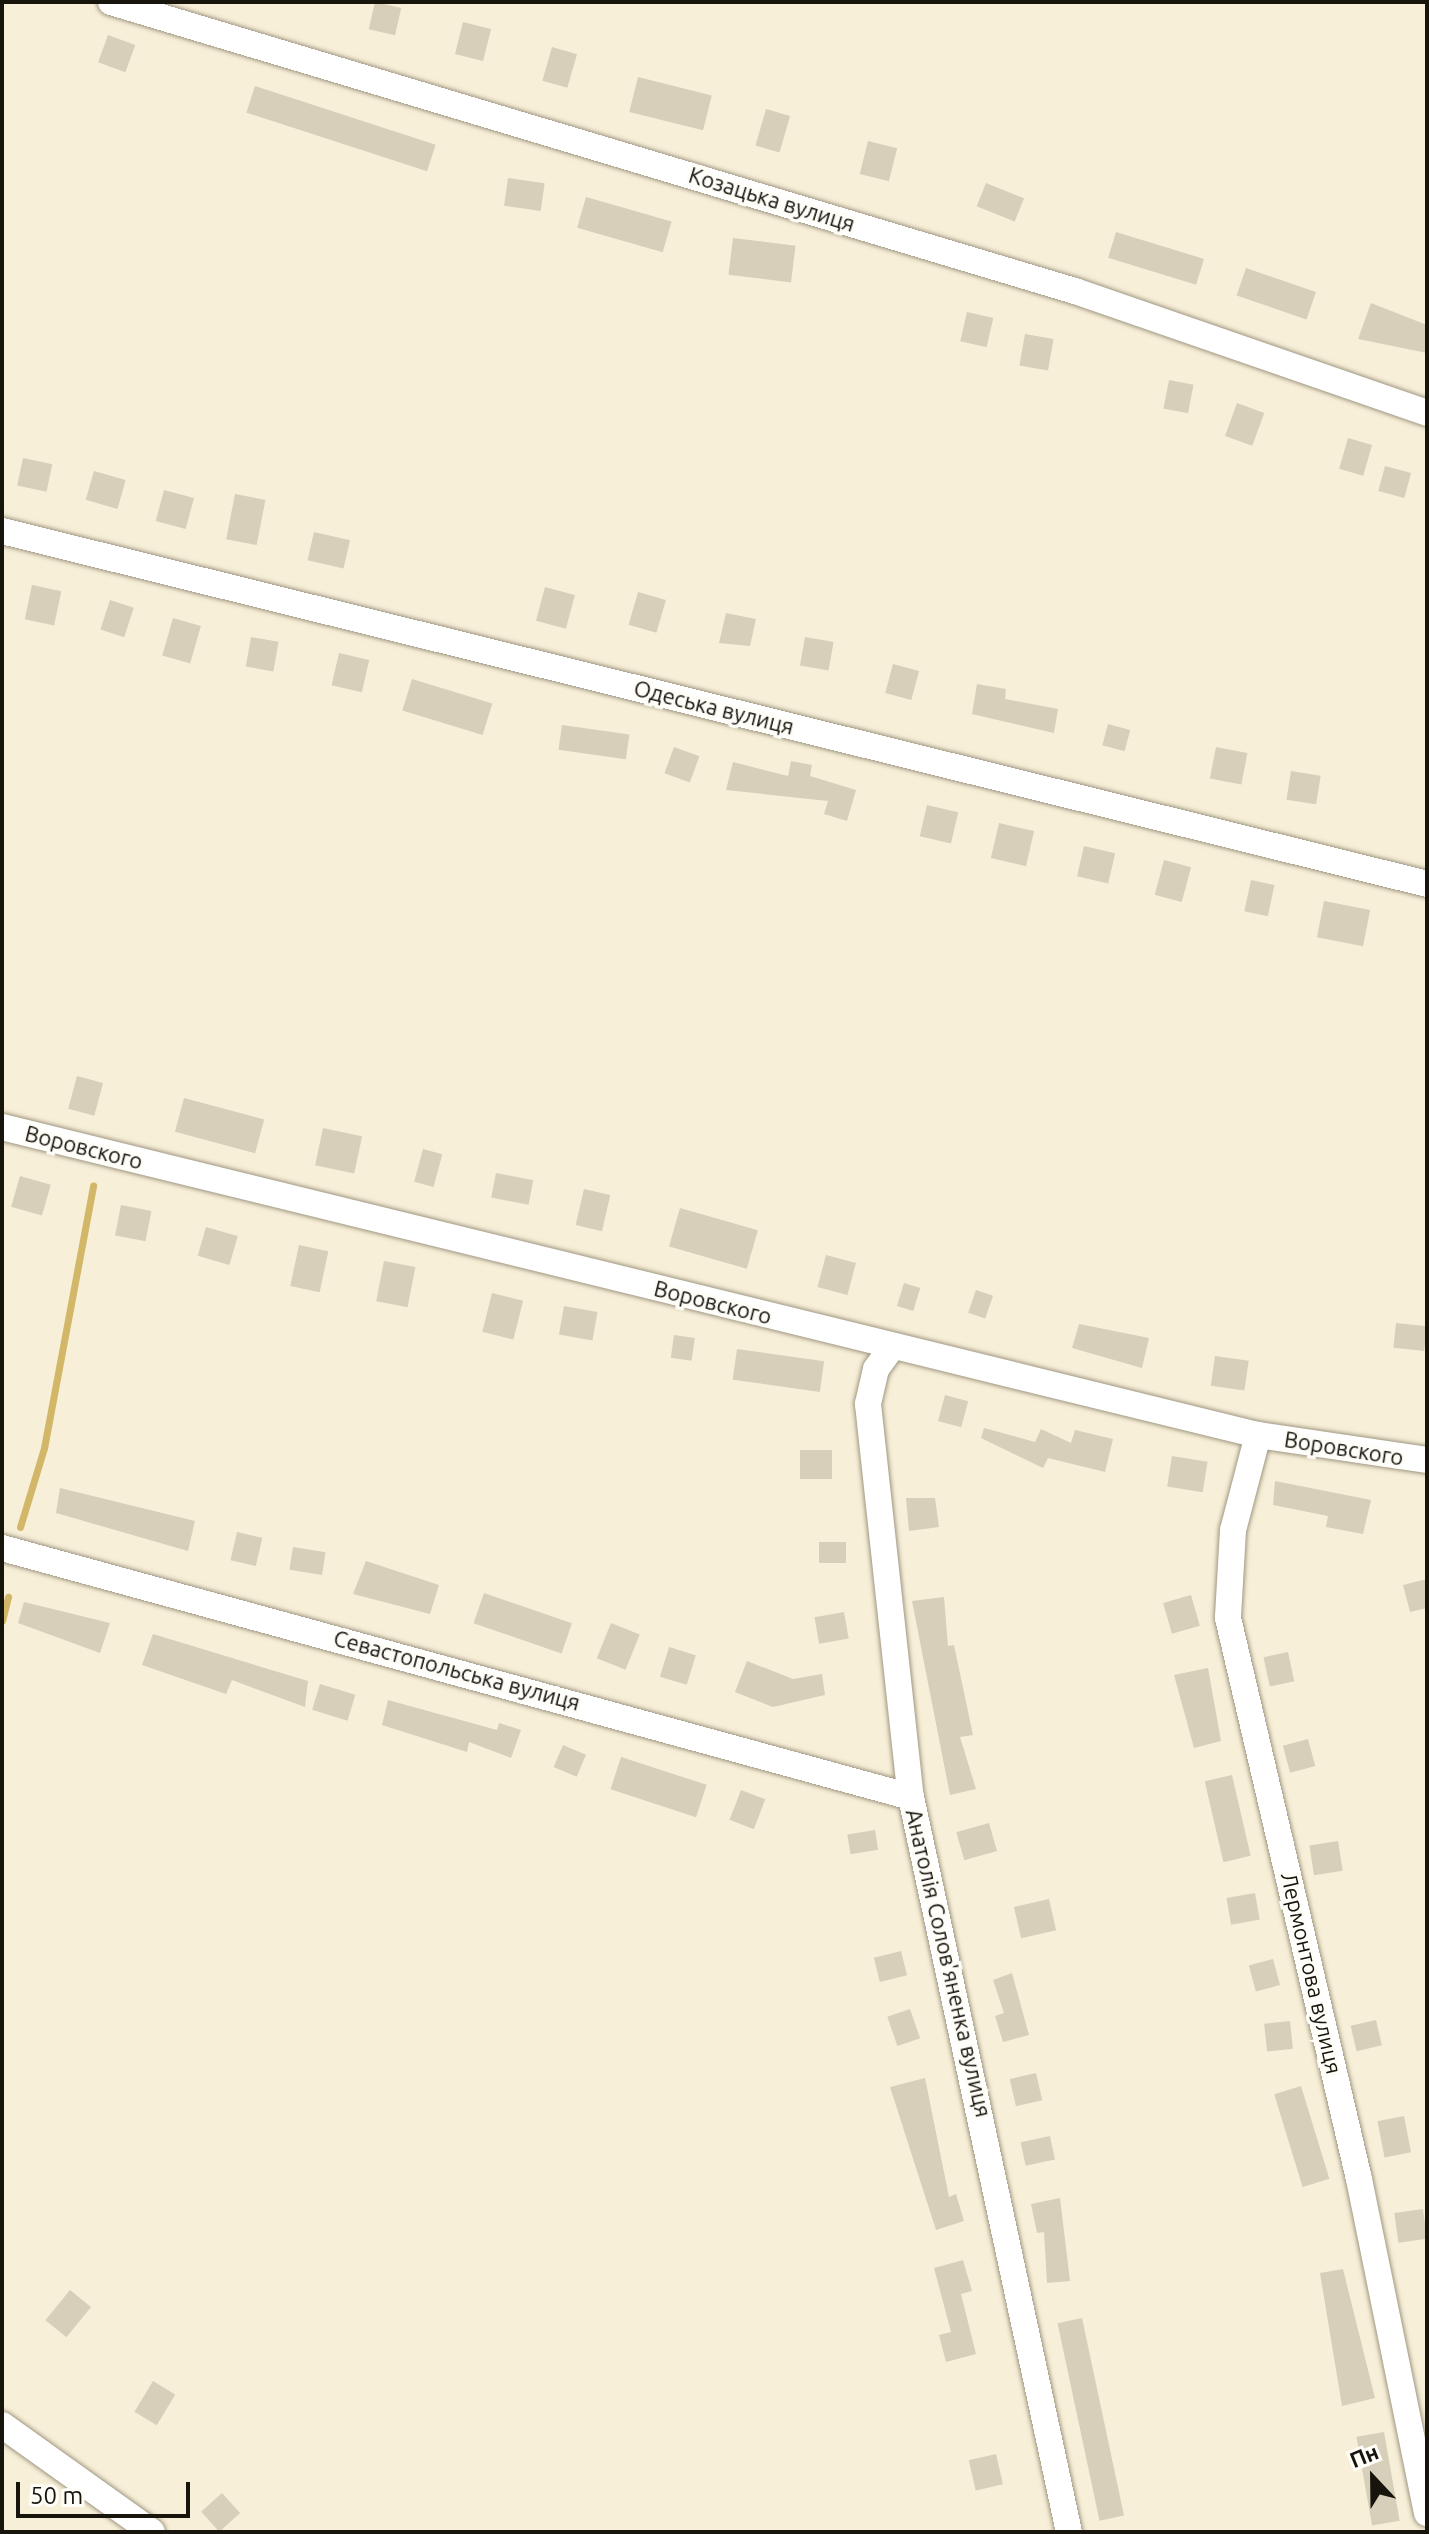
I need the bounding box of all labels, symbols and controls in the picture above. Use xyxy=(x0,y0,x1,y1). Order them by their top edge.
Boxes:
street label: Козацька вулиця xyxy=(686,161,858,237)
street label: Одеська вулиця xyxy=(631,674,797,740)
street label: Воровского xyxy=(22,1120,146,1174)
street label: Воровского xyxy=(651,1275,775,1329)
street label: Воровского xyxy=(1282,1426,1406,1470)
street label: Севастопольська вулиця xyxy=(331,1624,583,1716)
street label: Анатолія Солов'яненка вулиця xyxy=(901,1806,997,2120)
street label: Лермонтова вулиця xyxy=(1276,1870,1348,2076)
north arrow xyxy=(1333,2438,1413,2518)
text: Пн xyxy=(1346,2438,1382,2472)
scale bar xyxy=(20,2466,194,2516)
text: 50 m xyxy=(30,2482,83,2509)

